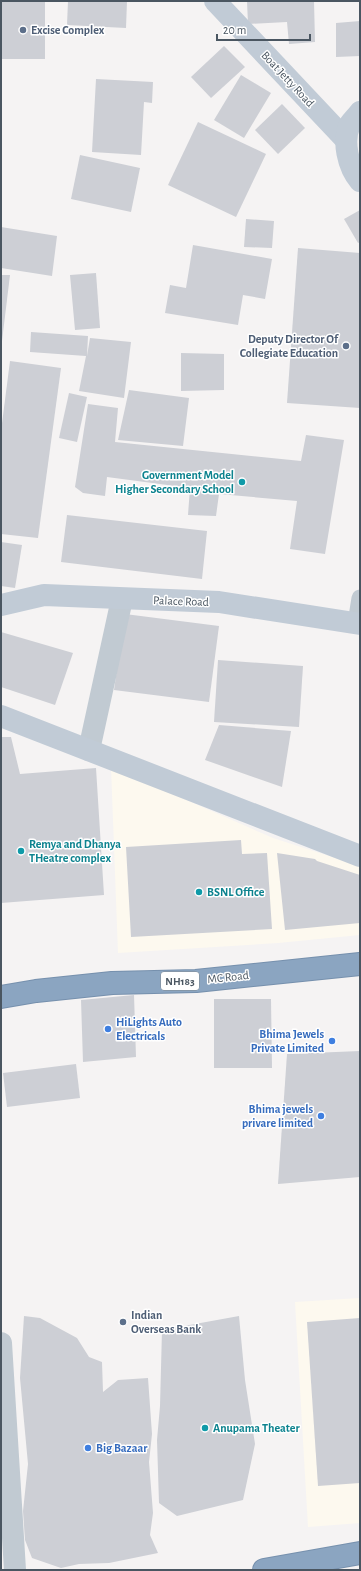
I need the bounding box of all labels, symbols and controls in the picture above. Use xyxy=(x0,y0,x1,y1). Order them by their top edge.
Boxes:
scale bar xyxy=(217,16,310,42)
place label: Excise Complex xyxy=(31,24,105,36)
text: 20 m xyxy=(223,24,246,36)
marker: Excise Complex xyxy=(18,25,28,35)
street label: Boat Jetty Road xyxy=(259,49,317,110)
place label: Deputy Director Of Collegiate Education xyxy=(240,333,339,359)
marker: Deputy Director Of Collegiate Education xyxy=(341,341,351,351)
place label: Government Model Higher Secondary School xyxy=(115,469,234,496)
marker: Government Model Higher Secondary School xyxy=(237,477,247,487)
street label: Palace Road xyxy=(153,594,209,608)
place label: Remya and Dhanya THeatre complex xyxy=(29,838,121,864)
marker: Remya and Dhanya THeatre complex xyxy=(16,846,26,856)
place label: BSNL Office xyxy=(207,886,265,898)
marker: BSNL Office xyxy=(194,887,204,897)
street label: MC Road xyxy=(207,969,249,985)
road number: NH183 xyxy=(161,972,199,990)
place label: HiLights Auto Electricals xyxy=(116,1016,182,1042)
marker: HiLights Auto Electricals xyxy=(103,1024,113,1034)
place label: Bhima Jewels Private Limited xyxy=(251,1028,325,1054)
marker: Bhima Jewels Private Limited xyxy=(327,1036,337,1046)
place label: Bhima jewels privare limited xyxy=(242,1103,314,1129)
marker: Bhima jewels privare limited xyxy=(316,1111,326,1121)
place label: Indian Overseas Bank xyxy=(131,1309,201,1335)
marker: Indian Overseas Bank xyxy=(118,1317,128,1327)
place label: Anupama Theater xyxy=(213,1422,300,1434)
marker: Anupama Theater xyxy=(200,1423,210,1433)
place label: Big Bazaar xyxy=(96,1442,148,1454)
marker: Big Bazaar xyxy=(83,1443,93,1453)

